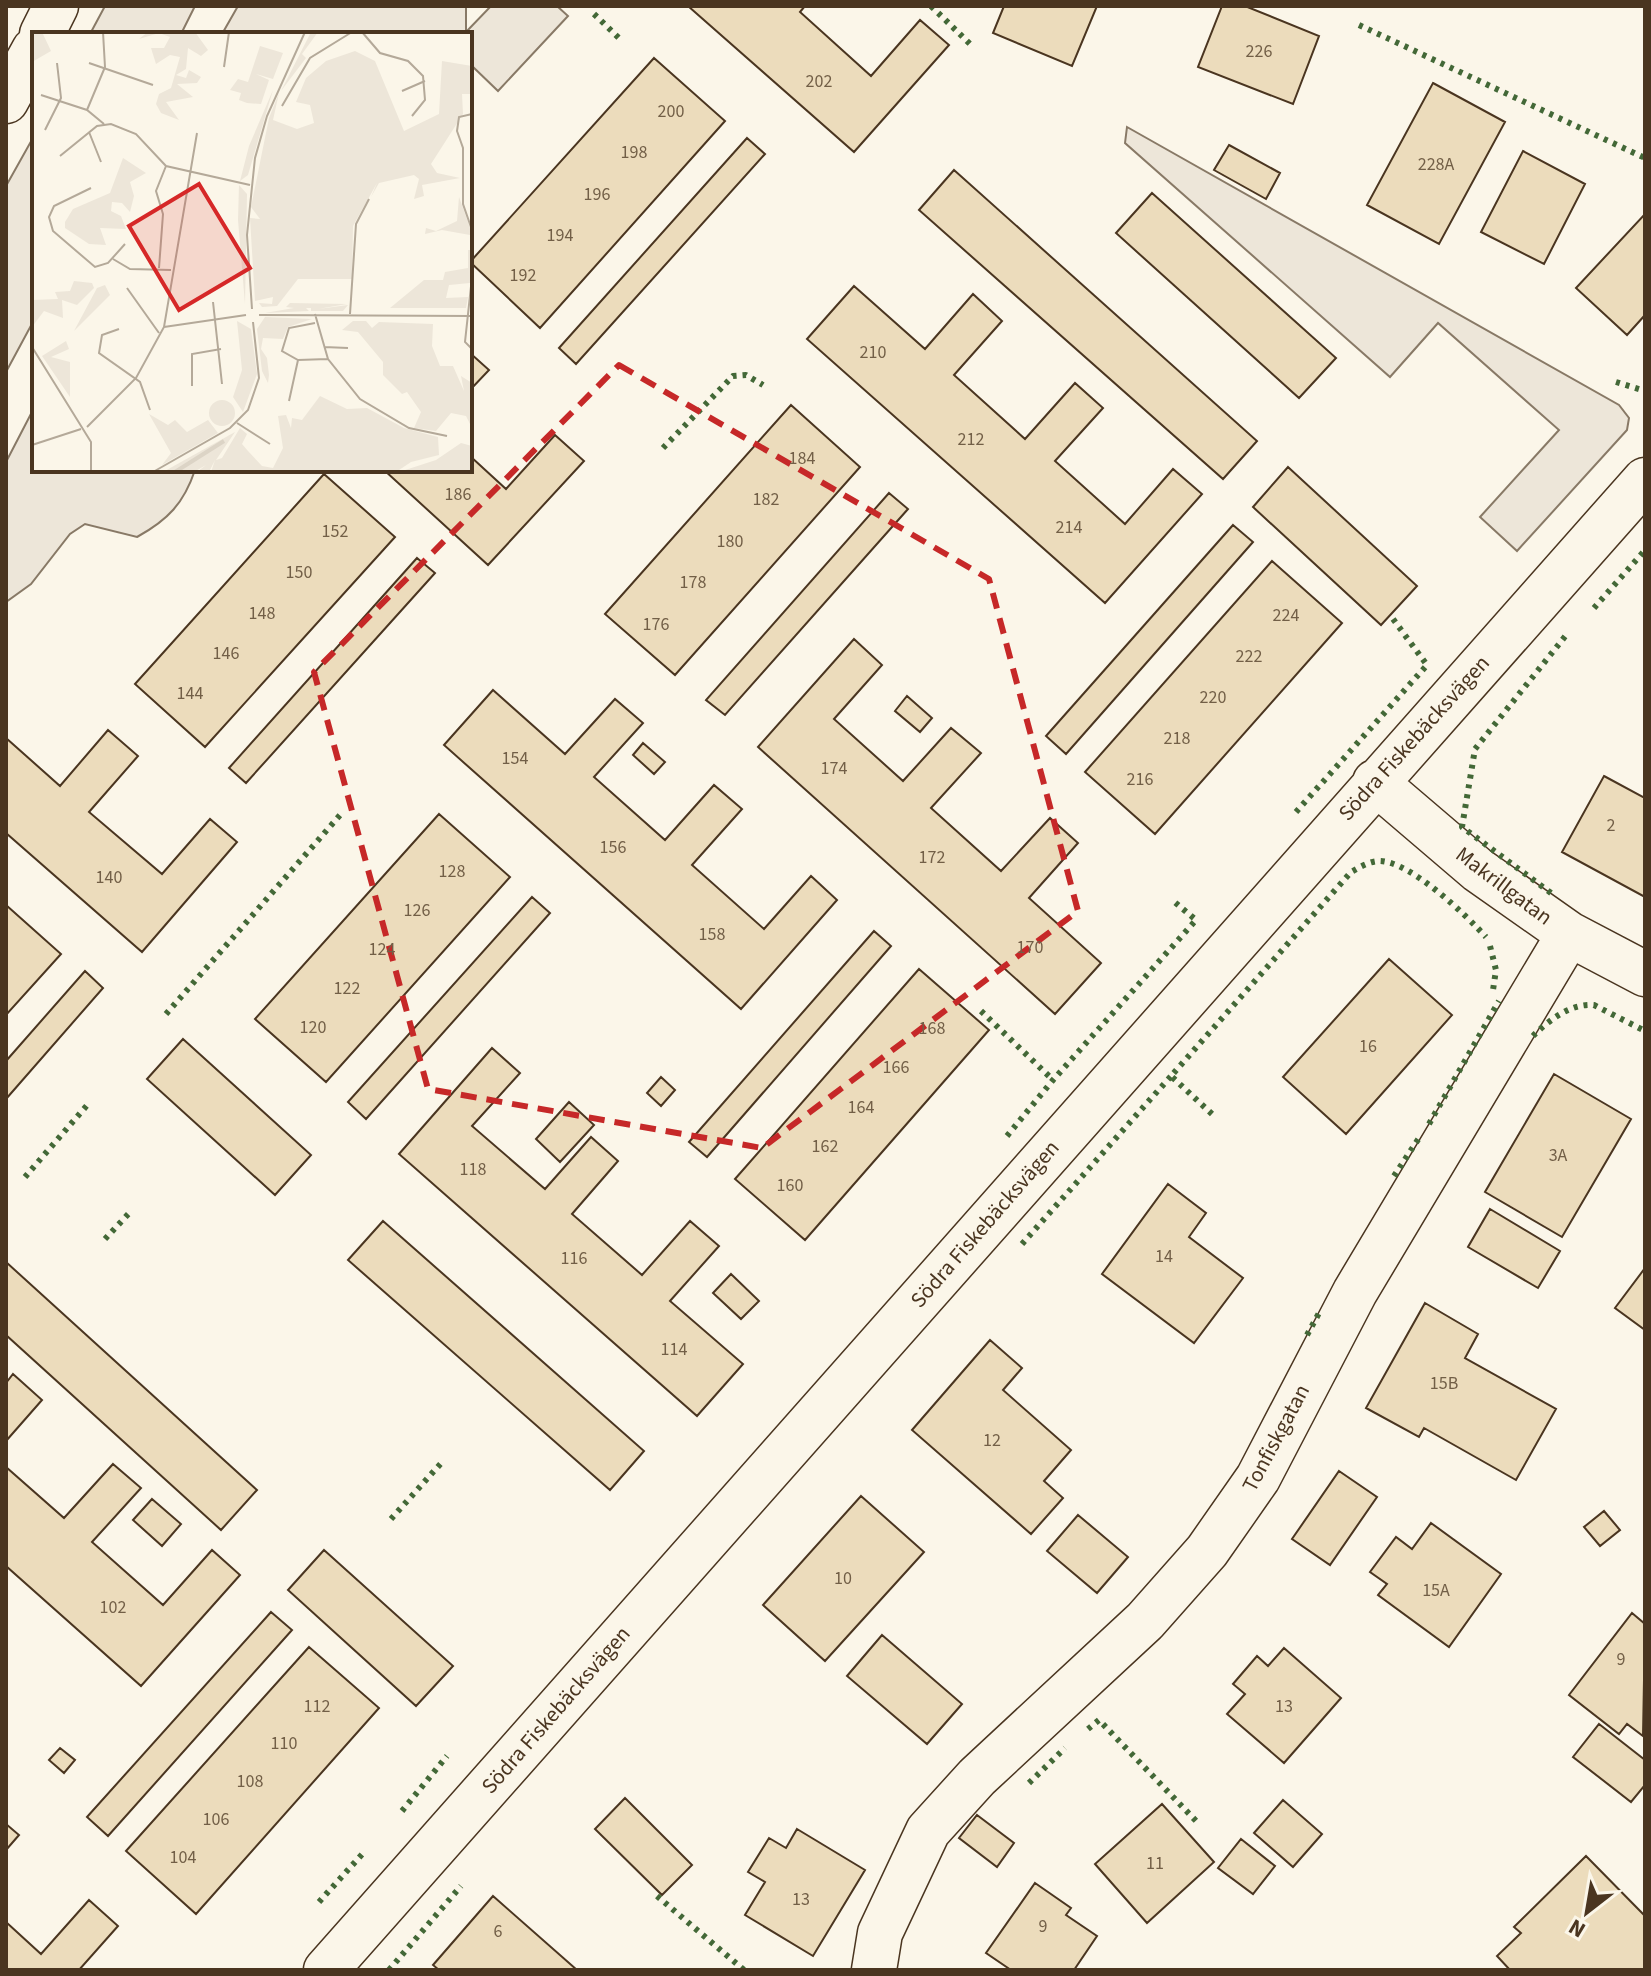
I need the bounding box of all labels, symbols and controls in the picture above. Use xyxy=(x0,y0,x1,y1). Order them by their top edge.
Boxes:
inset map xyxy=(32,32,472,472)
house number: 226 xyxy=(1246,39,1272,64)
house number: 202 xyxy=(806,69,832,94)
house number: 200 xyxy=(658,99,684,124)
house number: 198 xyxy=(621,140,647,165)
house number: 228A xyxy=(1418,152,1455,177)
house number: 196 xyxy=(584,182,610,207)
house number: 194 xyxy=(547,223,573,248)
house number: 192 xyxy=(510,263,536,288)
house number: 210 xyxy=(860,340,886,365)
house number: 212 xyxy=(958,427,984,452)
house number: 184 xyxy=(789,446,815,471)
house number: 186 xyxy=(445,482,471,507)
house number: 182 xyxy=(753,487,779,512)
house number: 214 xyxy=(1056,515,1082,540)
house number: 152 xyxy=(322,519,348,544)
house number: 180 xyxy=(717,529,743,554)
house number: 150 xyxy=(286,560,312,585)
house number: 178 xyxy=(680,570,706,595)
house number: 148 xyxy=(249,601,275,626)
house number: 224 xyxy=(1273,603,1299,628)
house number: 176 xyxy=(643,612,669,637)
house number: 146 xyxy=(213,641,239,666)
house number: 222 xyxy=(1236,644,1262,669)
street label: Södra Fiskebäcksvägen xyxy=(1331,648,1497,828)
house number: 144 xyxy=(177,681,203,706)
house number: 220 xyxy=(1200,685,1226,710)
house number: 218 xyxy=(1164,726,1190,751)
house number: 154 xyxy=(502,746,528,771)
house number: 174 xyxy=(821,756,847,781)
house number: 216 xyxy=(1127,767,1153,792)
house number: 2 xyxy=(1607,813,1616,838)
house number: 156 xyxy=(600,835,626,860)
street label: Makrillgatan xyxy=(1449,839,1559,933)
house number: 172 xyxy=(919,845,945,870)
house number: 128 xyxy=(439,859,465,884)
house number: 140 xyxy=(96,865,122,890)
house number: 126 xyxy=(404,898,430,923)
house number: 158 xyxy=(699,922,725,947)
house number: 170 xyxy=(1017,935,1043,960)
house number: 124 xyxy=(369,937,395,962)
house number: 122 xyxy=(334,976,360,1001)
house number: 120 xyxy=(300,1015,326,1040)
house number: 168 xyxy=(919,1016,945,1041)
house number: 16 xyxy=(1359,1034,1377,1059)
house number: 166 xyxy=(883,1055,909,1080)
house number: 164 xyxy=(848,1095,874,1120)
street label: Södra Fiskebäcksvägen xyxy=(903,1133,1067,1315)
house number: 162 xyxy=(812,1134,838,1159)
house number: 3A xyxy=(1549,1143,1568,1168)
house number: 118 xyxy=(460,1157,486,1182)
house number: 160 xyxy=(777,1173,803,1198)
house number: 14 xyxy=(1155,1244,1173,1269)
house number: 116 xyxy=(561,1246,587,1271)
house number: 114 xyxy=(661,1337,687,1362)
house number: 15B xyxy=(1430,1371,1458,1396)
street label: Tonfiskgatan xyxy=(1234,1379,1318,1497)
house number: 12 xyxy=(983,1428,1001,1453)
house number: 10 xyxy=(834,1566,852,1591)
house number: 15A xyxy=(1422,1578,1450,1603)
house number: 102 xyxy=(100,1595,126,1620)
street label: Södra Fiskebäcksvägen xyxy=(474,1619,638,1801)
house number: 9 xyxy=(1617,1647,1626,1672)
house number: 112 xyxy=(304,1694,330,1719)
house number: 13 xyxy=(1275,1694,1293,1719)
house number: 110 xyxy=(271,1731,297,1756)
house number: 108 xyxy=(237,1769,263,1794)
house number: 106 xyxy=(203,1807,229,1832)
house number: 104 xyxy=(170,1845,196,1870)
house number: 11 xyxy=(1146,1851,1164,1876)
north arrow xyxy=(1547,1872,1627,1952)
house number: 13 xyxy=(792,1887,810,1912)
text: N xyxy=(1563,1911,1592,1946)
house number: 9 xyxy=(1039,1914,1048,1939)
house number: 6 xyxy=(494,1919,503,1944)

